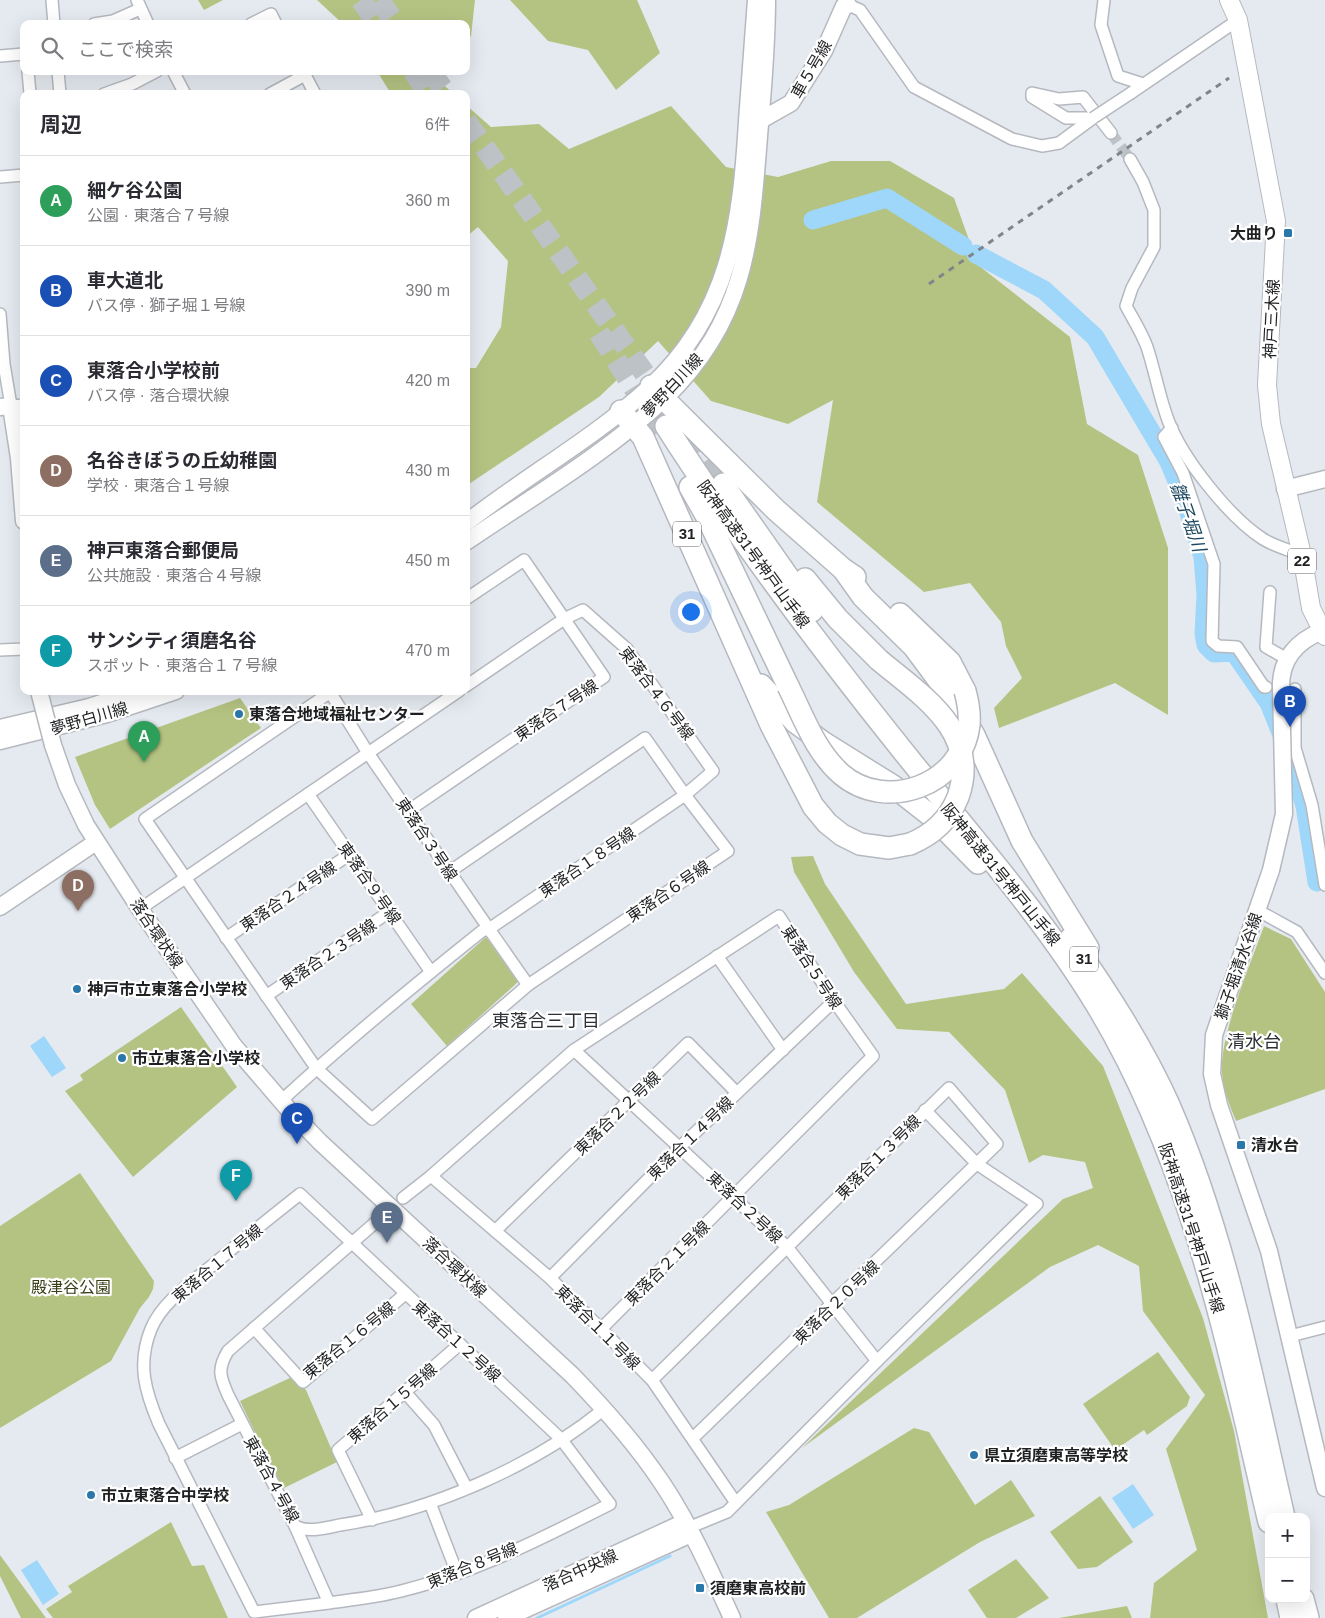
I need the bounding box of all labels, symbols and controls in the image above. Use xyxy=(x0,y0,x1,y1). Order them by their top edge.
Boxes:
search box xyxy=(20,20,470,75)
icon: search xyxy=(38,34,66,62)
street label: 車５号線 xyxy=(788,37,835,101)
text: ここで検索 xyxy=(78,39,173,60)
text: 周辺 xyxy=(40,113,82,136)
text: 6件 xyxy=(425,116,450,133)
text: 細ケ谷公園 xyxy=(87,180,182,201)
text: A xyxy=(50,192,62,209)
text: 360 m xyxy=(406,192,450,209)
text: 公園 · 東落合７号線 xyxy=(87,207,229,224)
place label: 大曲り xyxy=(1230,225,1278,242)
marker: 大曲り xyxy=(1282,227,1294,239)
text: 車大道北 xyxy=(87,270,163,291)
street label: 神戸三木線 xyxy=(1261,279,1282,359)
text: B xyxy=(50,282,62,299)
text: 390 m xyxy=(406,282,450,299)
text: バス停 · 獅子堀１号線 xyxy=(87,297,245,314)
street label: 夢野白川線 xyxy=(639,350,706,420)
text: 東落合小学校前 xyxy=(87,360,220,381)
text: C xyxy=(50,372,62,389)
text: 420 m xyxy=(406,372,450,389)
text: バス停 · 落合環状線 xyxy=(87,387,229,404)
text: 名谷きぼうの丘幼稚園 xyxy=(87,450,277,471)
text: D xyxy=(50,462,62,479)
text: 430 m xyxy=(406,462,450,479)
text: 学校 · 東落合１号線 xyxy=(87,477,229,494)
street label: 阪神高速31号神戸山手線 xyxy=(694,477,813,631)
water label: 雛子堀川 xyxy=(1167,480,1210,556)
road number: 31 xyxy=(673,522,701,546)
text: 神戸東落合郵便局 xyxy=(87,540,239,561)
road number: 22 xyxy=(1288,548,1316,574)
text: E xyxy=(51,552,61,569)
text: 450 m xyxy=(406,552,450,569)
text: 公共施設 · 東落合４号線 xyxy=(87,567,261,584)
your location xyxy=(678,599,704,625)
text: サンシティ須磨名谷 xyxy=(87,630,257,651)
text: F xyxy=(51,642,61,659)
text: 470 m xyxy=(406,642,450,659)
street label: 東落合４６号線 xyxy=(616,643,697,743)
text: スポット · 東落合１７号線 xyxy=(87,657,277,674)
street label: 東落合７号線 xyxy=(512,677,601,744)
pin: B xyxy=(1274,686,1306,727)
street label: 夢野白川線 xyxy=(48,699,130,738)
place label: 東落合地域福祉センター xyxy=(249,706,425,723)
marker: 東落合地域福祉センター xyxy=(233,708,245,720)
pin: A xyxy=(128,721,160,762)
street label: 東落合３号線 xyxy=(393,795,460,884)
street label: 阪神高速31号神戸山手線 xyxy=(938,800,1063,949)
street label: 東落合１８号線 xyxy=(536,824,638,901)
street label: 東落合９号線 xyxy=(335,839,404,927)
street label: 東落合２４号線 xyxy=(237,858,339,935)
street label: 東落合６号線 xyxy=(624,858,713,925)
pin: D xyxy=(62,870,94,911)
street label: 落合環状線 xyxy=(127,895,186,971)
street label: 獅子堀清水谷線 xyxy=(1212,910,1265,1022)
street label: 東落合２３号線 xyxy=(277,916,379,993)
street label: 東落合５号線 xyxy=(778,922,845,1012)
road number: 31 xyxy=(1070,946,1098,972)
place label: 神戸市立東落合小学校 xyxy=(87,980,247,998)
marker: 神戸市立東落合小学校 xyxy=(71,983,83,995)
district label: 東落合三丁目 xyxy=(492,1011,600,1031)
district label: 清水台 xyxy=(1227,1032,1281,1052)
place label: 市立東落合小学校 xyxy=(132,1050,260,1067)
marker: 市立東落合小学校 xyxy=(116,1052,128,1064)
street label: 東落合２２号線 xyxy=(571,1068,664,1158)
street label: 東落合１４号線 xyxy=(644,1093,737,1183)
pin: C xyxy=(281,1103,313,1144)
street label: 東落合１３号線 xyxy=(833,1112,924,1203)
place label: 清水台 xyxy=(1251,1137,1299,1154)
marker: 清水台 xyxy=(1235,1139,1247,1151)
street label: 阪神高速31号神戸山手線 xyxy=(1156,1141,1227,1315)
pin: F xyxy=(220,1160,252,1201)
street label: 東落合２号線 xyxy=(704,1168,786,1246)
pin: E xyxy=(371,1202,403,1243)
street label: 東落合２１号線 xyxy=(622,1218,713,1309)
street label: 東落合１７号線 xyxy=(169,1221,266,1306)
street label: 落合環状線 xyxy=(420,1234,490,1301)
street label: 東落合２０号線 xyxy=(790,1257,883,1347)
park label: 殿津谷公園 xyxy=(31,1279,111,1296)
street label: 東落合１１号線 xyxy=(552,1282,643,1373)
street label: 東落合１２号線 xyxy=(409,1298,504,1385)
street label: 東落合１６号線 xyxy=(300,1299,398,1382)
street label: 東落合１５号線 xyxy=(344,1360,440,1447)
street label: 東落合４号線 xyxy=(241,1433,302,1525)
place label: 県立須磨東高等学校 xyxy=(984,1447,1128,1464)
marker: 県立須磨東高等学校 xyxy=(968,1449,980,1461)
place label: 市立東落合中学校 xyxy=(101,1487,229,1504)
marker: 市立東落合中学校 xyxy=(85,1489,97,1501)
map controls xyxy=(1265,1513,1310,1603)
button: + xyxy=(1265,1513,1310,1558)
street label: 東落合８号線 xyxy=(424,1540,520,1591)
street label: 落合中央線 xyxy=(540,1546,620,1594)
button: − xyxy=(1265,1558,1310,1603)
place label: 須磨東高校前 xyxy=(710,1580,806,1597)
marker: 須磨東高校前 xyxy=(694,1582,706,1594)

